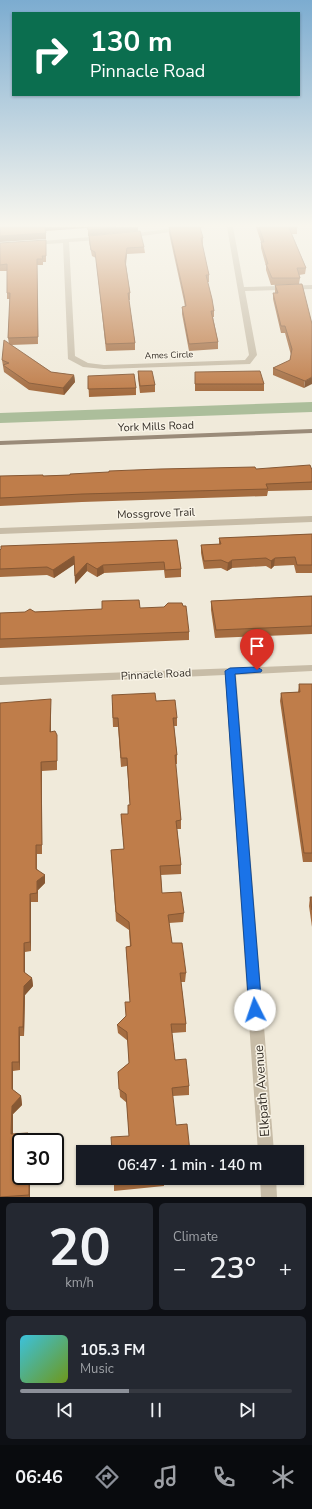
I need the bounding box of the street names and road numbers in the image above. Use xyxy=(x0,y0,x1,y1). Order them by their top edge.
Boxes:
street label: Ames Circle xyxy=(145,348,194,362)
street label: York Mills Road xyxy=(117,418,194,435)
street label: Mossgrove Trail xyxy=(117,505,196,522)
street label: Pinnacle Road xyxy=(120,665,192,684)
street label: Elkpath Avenue xyxy=(250,1044,274,1137)

